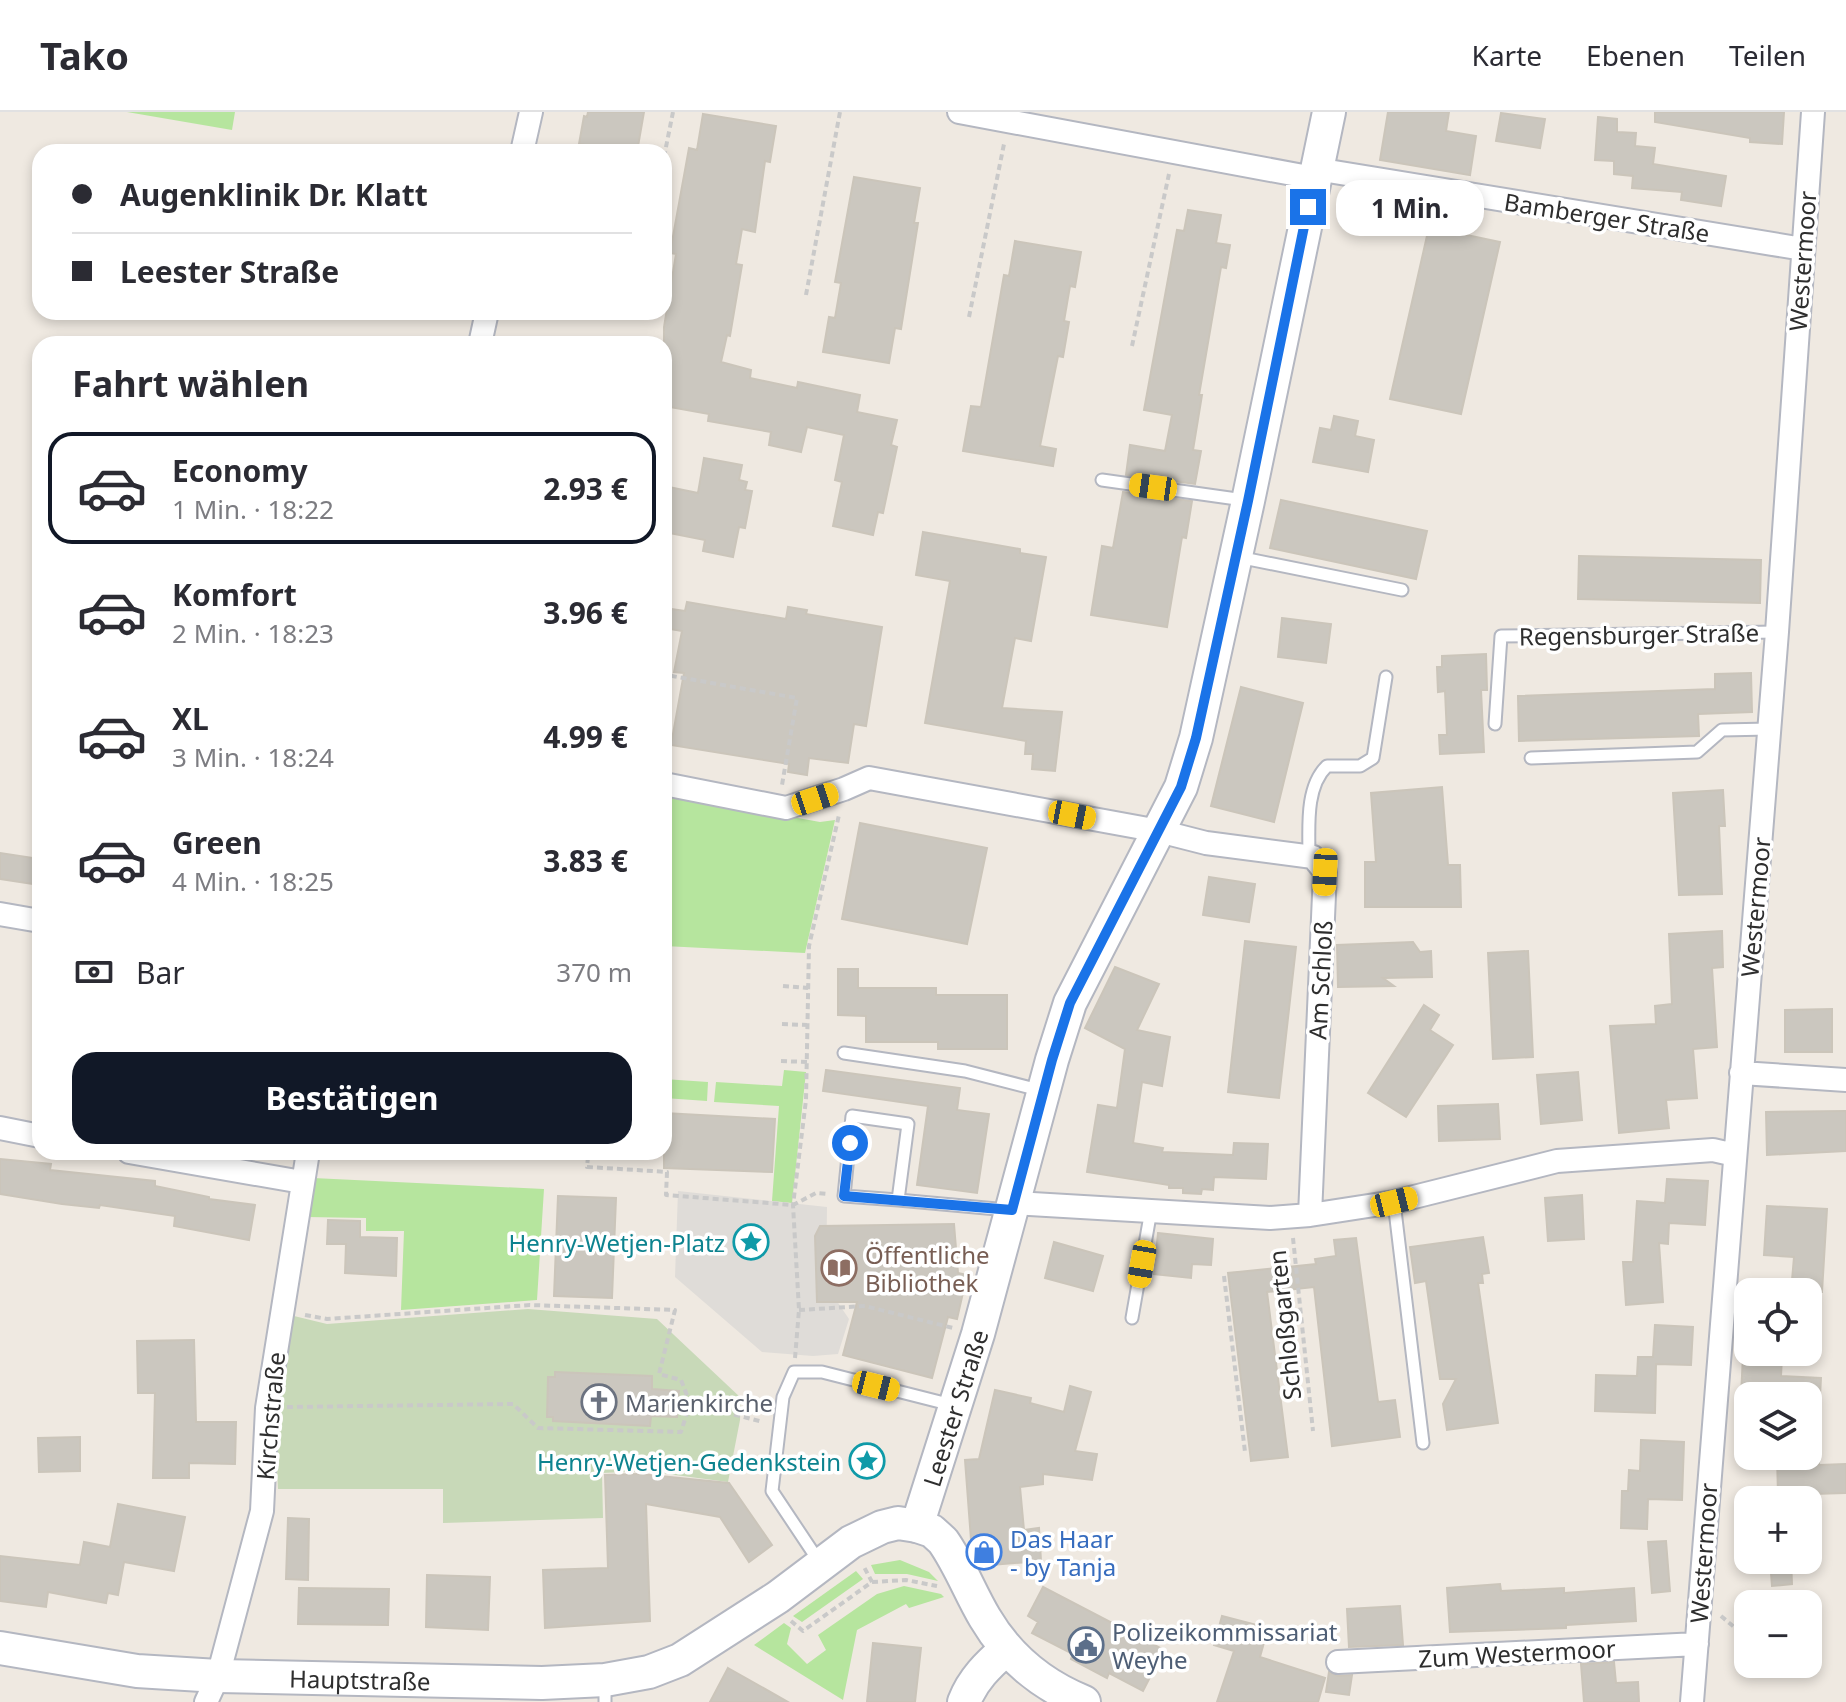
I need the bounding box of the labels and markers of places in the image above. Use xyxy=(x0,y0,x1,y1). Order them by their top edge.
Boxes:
place icon: Henry-Wetjen-Platz xyxy=(732,1223,770,1261)
place label: Henry-Wetjen-Platz xyxy=(509,1226,725,1259)
place label: Öffentliche Bibliothek xyxy=(865,1238,990,1299)
library icon: Öffentliche Bibliothek xyxy=(820,1249,858,1287)
church icon: Marienkirche xyxy=(580,1383,618,1421)
place label: Marienkirche xyxy=(625,1386,773,1419)
place icon: Henry-Wetjen-Gedenkstein xyxy=(848,1442,886,1480)
place label: Henry-Wetjen-Gedenkstein xyxy=(537,1445,841,1478)
place label: Das Haar - by Tanja xyxy=(1010,1522,1116,1583)
shop icon: Das Haar - by Tanja xyxy=(965,1533,1003,1571)
place label: Polizeikommissariat Weyhe xyxy=(1112,1615,1338,1676)
public building icon: Polizeikommissariat Weyhe xyxy=(1067,1626,1105,1664)

